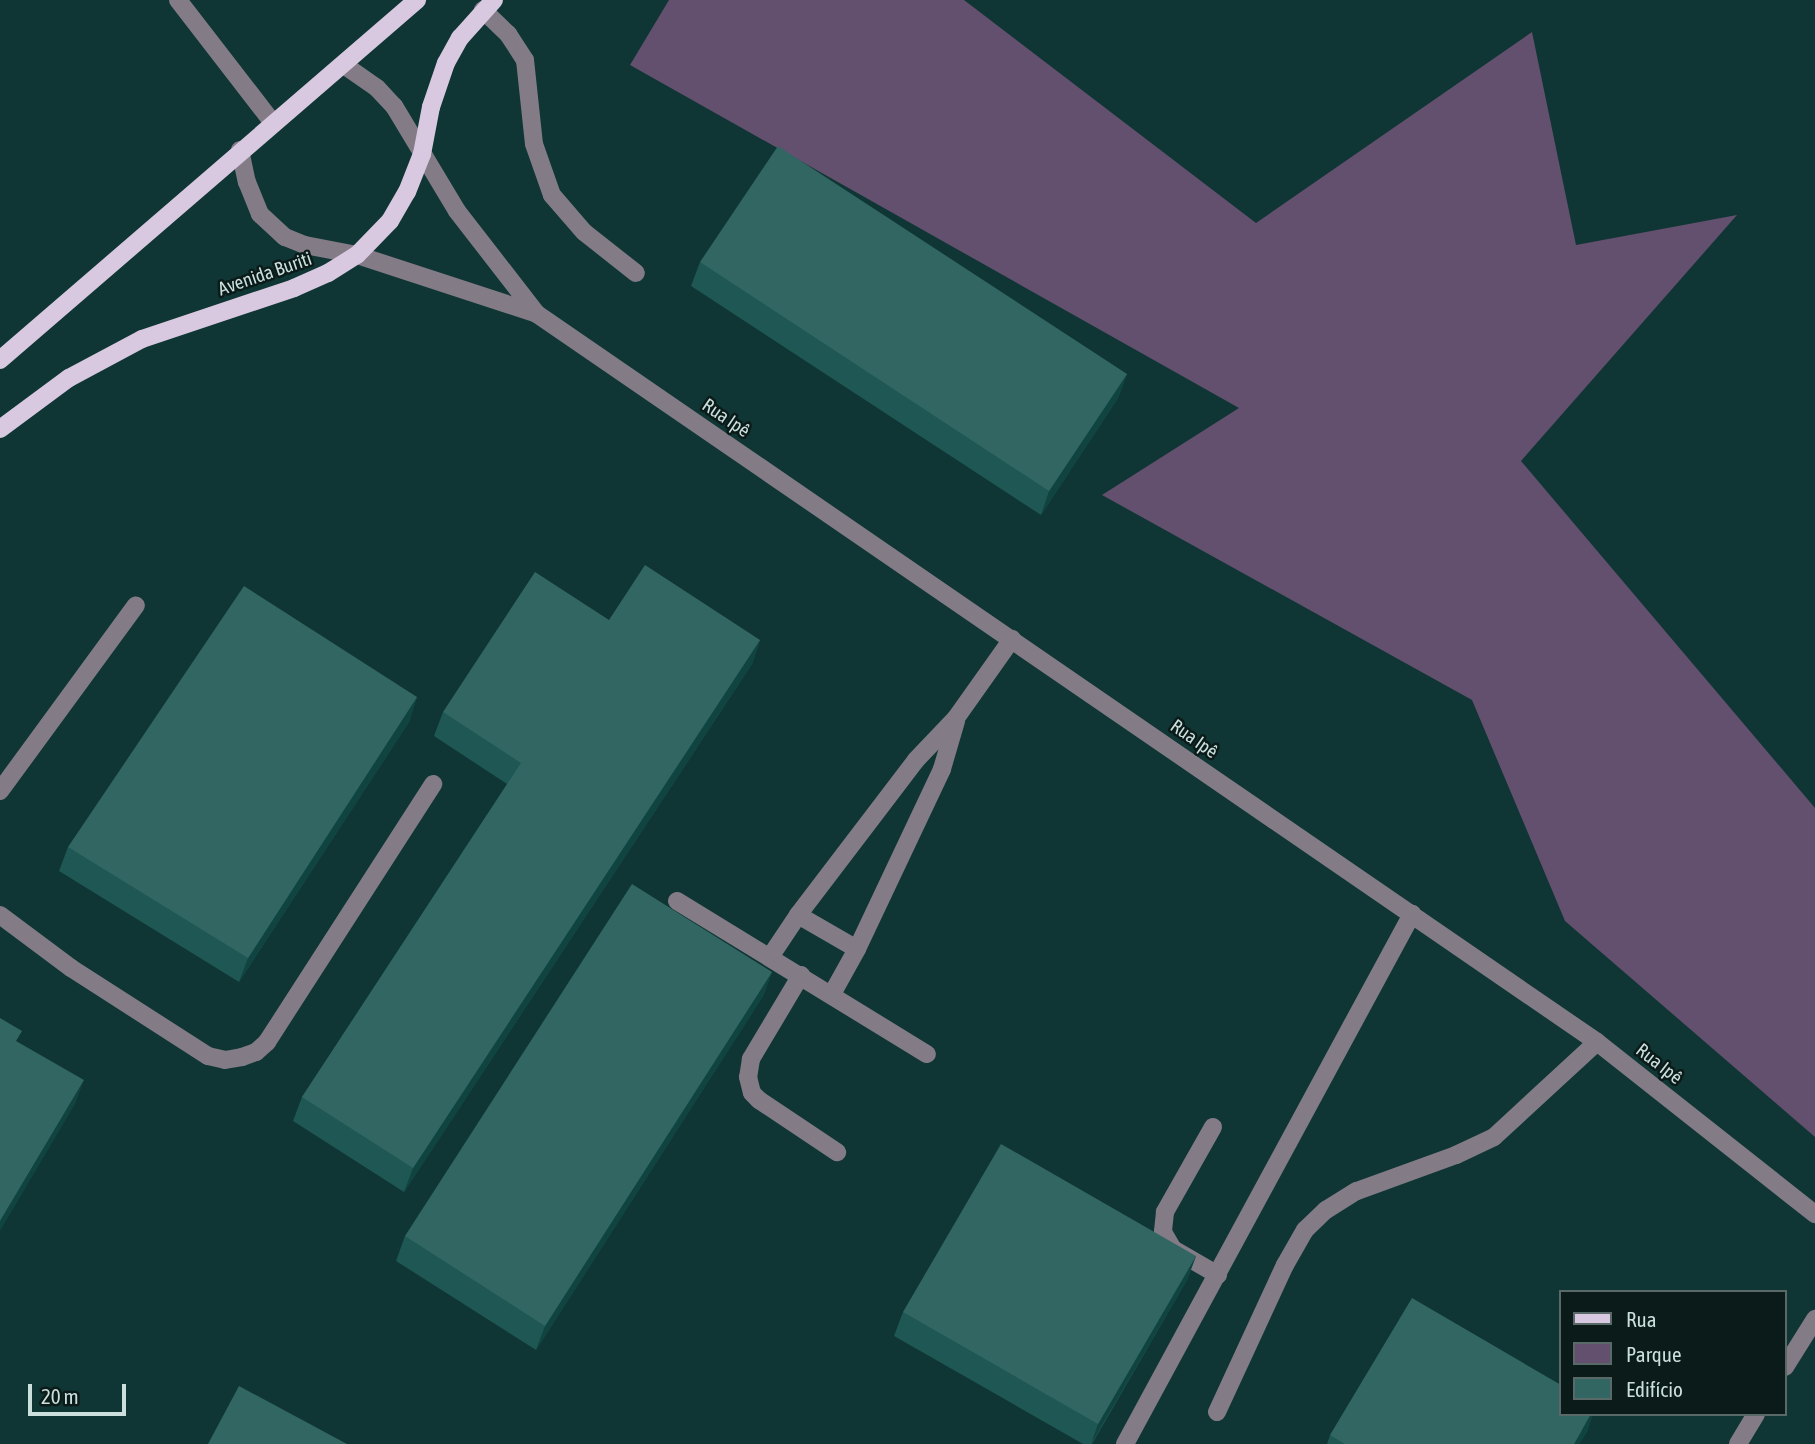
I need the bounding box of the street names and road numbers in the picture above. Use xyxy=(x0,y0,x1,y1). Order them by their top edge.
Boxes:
street label: Avenida Buriti xyxy=(215,247,315,301)
street label: Rua Ipê xyxy=(698,394,754,442)
street label: Rua Ipê xyxy=(1166,715,1222,763)
street label: Rua Ipê xyxy=(1631,1039,1687,1089)

